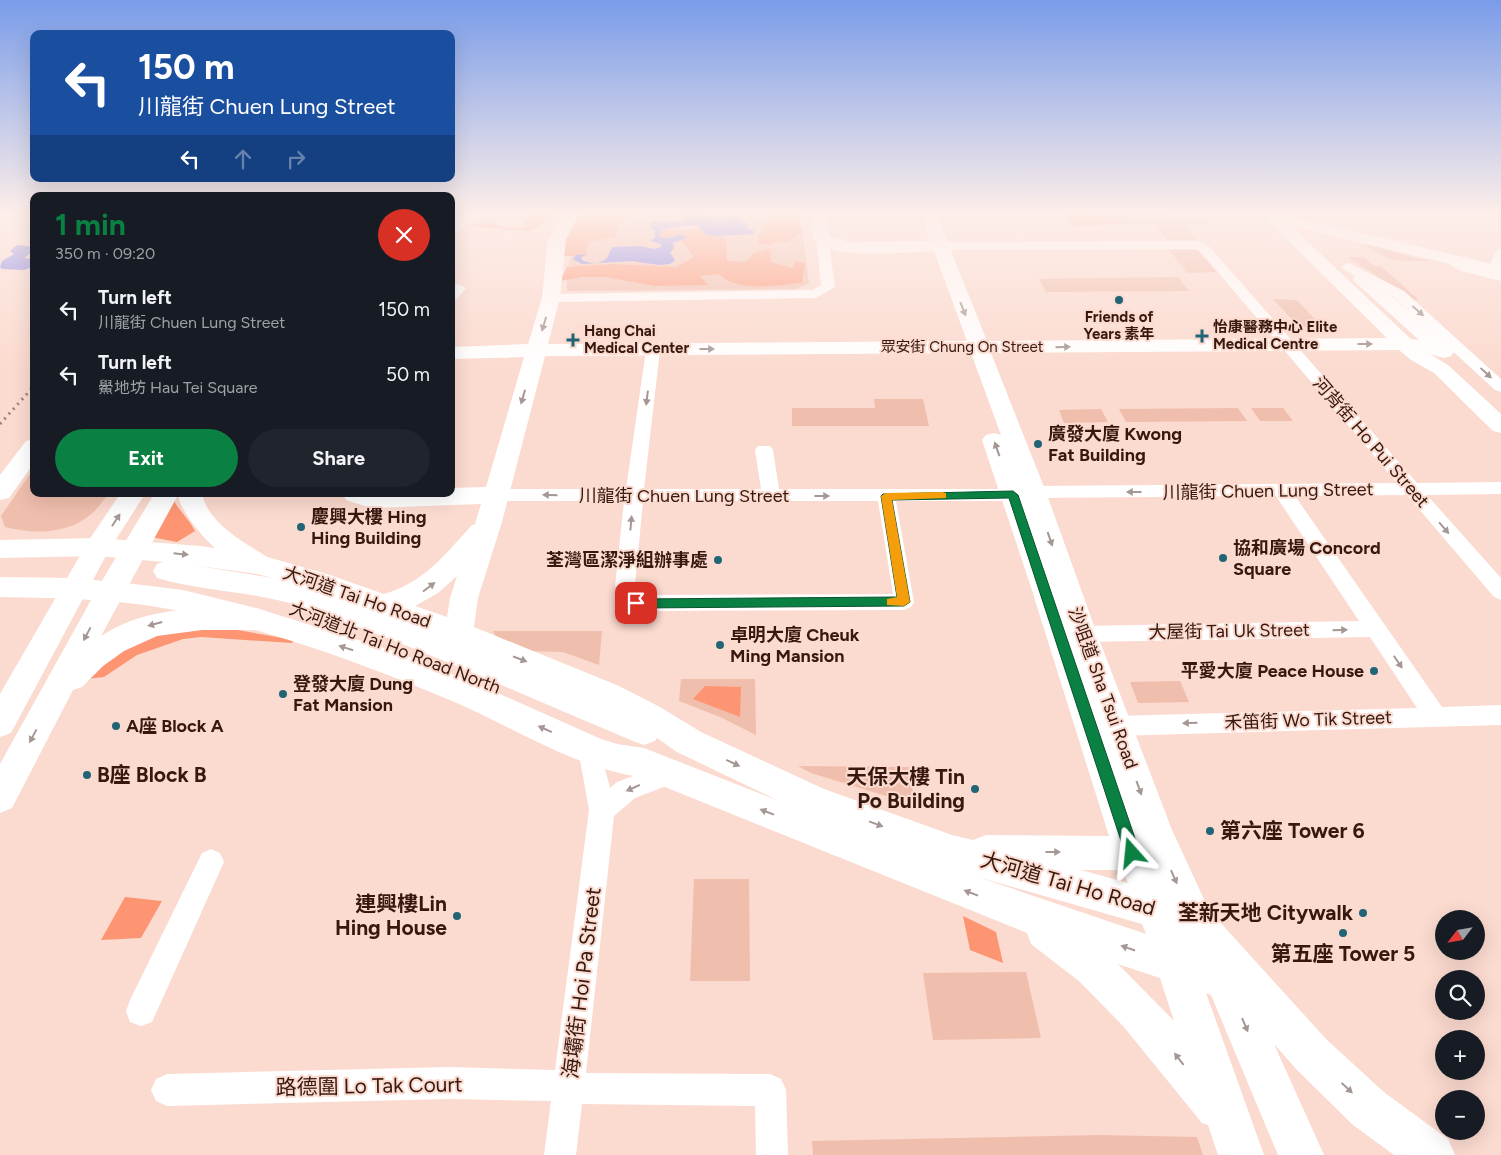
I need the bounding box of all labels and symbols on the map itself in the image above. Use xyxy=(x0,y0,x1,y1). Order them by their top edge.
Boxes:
marker: Friends of Years 素年 xyxy=(1113,294,1125,306)
one-way arrow xyxy=(960,301,968,316)
one-way arrow xyxy=(1412,305,1424,316)
place label: Friends of Years 素年 xyxy=(1084,308,1154,343)
one-way arrow xyxy=(539,317,547,332)
place label: 怡康醫務中心 Elite Medical Centre xyxy=(1213,318,1338,353)
place label: Hang Chai Medical Center xyxy=(584,322,689,357)
marker: 怡康醫務中心 Elite Medical Centre xyxy=(1195,329,1209,343)
marker: Hang Chai Medical Center xyxy=(566,333,580,347)
street label: 眾安街 Chung On Street xyxy=(881,338,1044,356)
one-way arrow xyxy=(1357,340,1373,348)
one-way arrow xyxy=(1055,343,1071,351)
one-way arrow xyxy=(700,345,716,353)
one-way arrow xyxy=(1479,367,1491,379)
street label: 河背街 Ho Pui Street xyxy=(1308,372,1434,512)
one-way arrow xyxy=(518,390,526,405)
one-way arrow xyxy=(642,390,650,406)
place label: 廣發大廈 Kwong Fat Building xyxy=(1048,423,1182,466)
marker: 廣發大廈 Kwong Fat Building xyxy=(1032,438,1044,450)
one-way arrow xyxy=(993,441,1001,456)
street label: 川龍街 Chuen Lung Street xyxy=(1162,478,1374,504)
street label: 川龍街 Chuen Lung Street xyxy=(579,485,790,507)
one-way arrow xyxy=(1126,488,1142,496)
one-way arrow xyxy=(542,491,558,499)
one-way arrow xyxy=(815,492,831,500)
place label: 慶興大樓 Hing Hing Building xyxy=(311,506,427,549)
one-way arrow xyxy=(111,514,120,527)
one-way arrow xyxy=(627,515,635,531)
marker: 慶興大樓 Hing Hing Building xyxy=(295,521,307,533)
one-way arrow xyxy=(1439,521,1450,534)
one-way arrow xyxy=(1047,531,1054,546)
place label: 協和廣場 Concord Square xyxy=(1233,537,1381,580)
place label: 荃灣區潔淨組辦事處 xyxy=(546,549,708,571)
one-way arrow xyxy=(174,550,190,558)
marker: 協和廣場 Concord Square xyxy=(1217,552,1229,564)
marker: 荃灣區潔淨組辦事處 xyxy=(712,554,724,566)
street label: 大河道 Tai Ho Road xyxy=(280,561,434,633)
one-way arrow xyxy=(422,581,435,592)
pin xyxy=(615,582,657,624)
street label: 大河道北 Tai Ho Road North xyxy=(286,597,504,699)
street label: 沙咀道 Sha Tsui Road xyxy=(1063,604,1143,772)
street label: 大屋街 Tai Uk Street xyxy=(1148,619,1310,643)
one-way arrow xyxy=(148,620,163,628)
place label: 卓明大廈 Cheuk Ming Mansion xyxy=(730,624,860,667)
one-way arrow xyxy=(1333,625,1349,633)
one-way arrow xyxy=(83,627,91,641)
marker: 卓明大廈 Cheuk Ming Mansion xyxy=(714,639,726,651)
one-way arrow xyxy=(338,644,353,652)
one-way arrow xyxy=(1393,655,1403,669)
one-way arrow xyxy=(512,656,527,663)
place label: 平愛大廈 Peace House xyxy=(1181,660,1364,682)
marker: 平愛大廈 Peace House xyxy=(1368,665,1380,677)
place label: 登發大廈 Dung Fat Mansion xyxy=(293,673,413,716)
marker: 登發大廈 Dung Fat Mansion xyxy=(277,688,289,700)
street label: 禾笛街 Wo Tik Street xyxy=(1224,706,1392,734)
place label: A座 Block A xyxy=(126,715,224,737)
one-way arrow xyxy=(1182,719,1198,727)
marker: A座 Block A xyxy=(110,720,122,732)
one-way arrow xyxy=(538,724,552,732)
one-way arrow xyxy=(29,729,37,744)
one-way arrow xyxy=(726,759,740,767)
place label: B座 Block B xyxy=(97,762,207,787)
place label: 天保大樓 Tin Po Building xyxy=(846,764,965,813)
marker: B座 Block B xyxy=(81,769,93,781)
one-way arrow xyxy=(1135,781,1143,795)
marker: 天保大樓 Tin Po Building xyxy=(969,783,981,795)
one-way arrow xyxy=(626,784,640,792)
one-way arrow xyxy=(759,808,774,816)
place label: 第六座 Tower 6 xyxy=(1220,818,1365,843)
one-way arrow xyxy=(869,820,884,828)
marker: 第六座 Tower 6 xyxy=(1204,825,1216,837)
position arrow xyxy=(1105,826,1157,878)
street label: 大河道 Tai Ho Road xyxy=(978,847,1158,920)
one-way arrow xyxy=(1046,848,1062,856)
one-way arrow xyxy=(1171,870,1179,884)
street label: 海壩街 Hoi Pa Street xyxy=(557,886,606,1080)
one-way arrow xyxy=(964,888,978,896)
place label: 連興樓Lin Hing House xyxy=(335,891,447,940)
place label: 荃新天地 Citywalk xyxy=(1178,900,1354,925)
marker: 荃新天地 Citywalk xyxy=(1357,907,1369,919)
marker: 連興樓Lin Hing House xyxy=(451,910,463,922)
north arrow xyxy=(1435,910,1485,960)
marker: 第五座 Tower 5 xyxy=(1337,927,1349,939)
place label: 第五座 Tower 5 xyxy=(1271,941,1415,966)
one-way arrow xyxy=(1120,944,1135,952)
one-way arrow xyxy=(1241,1018,1249,1032)
one-way arrow xyxy=(1174,1053,1185,1066)
street label: 路德圍 Lo Tak Court xyxy=(275,1071,463,1100)
one-way arrow xyxy=(1341,1082,1353,1094)

